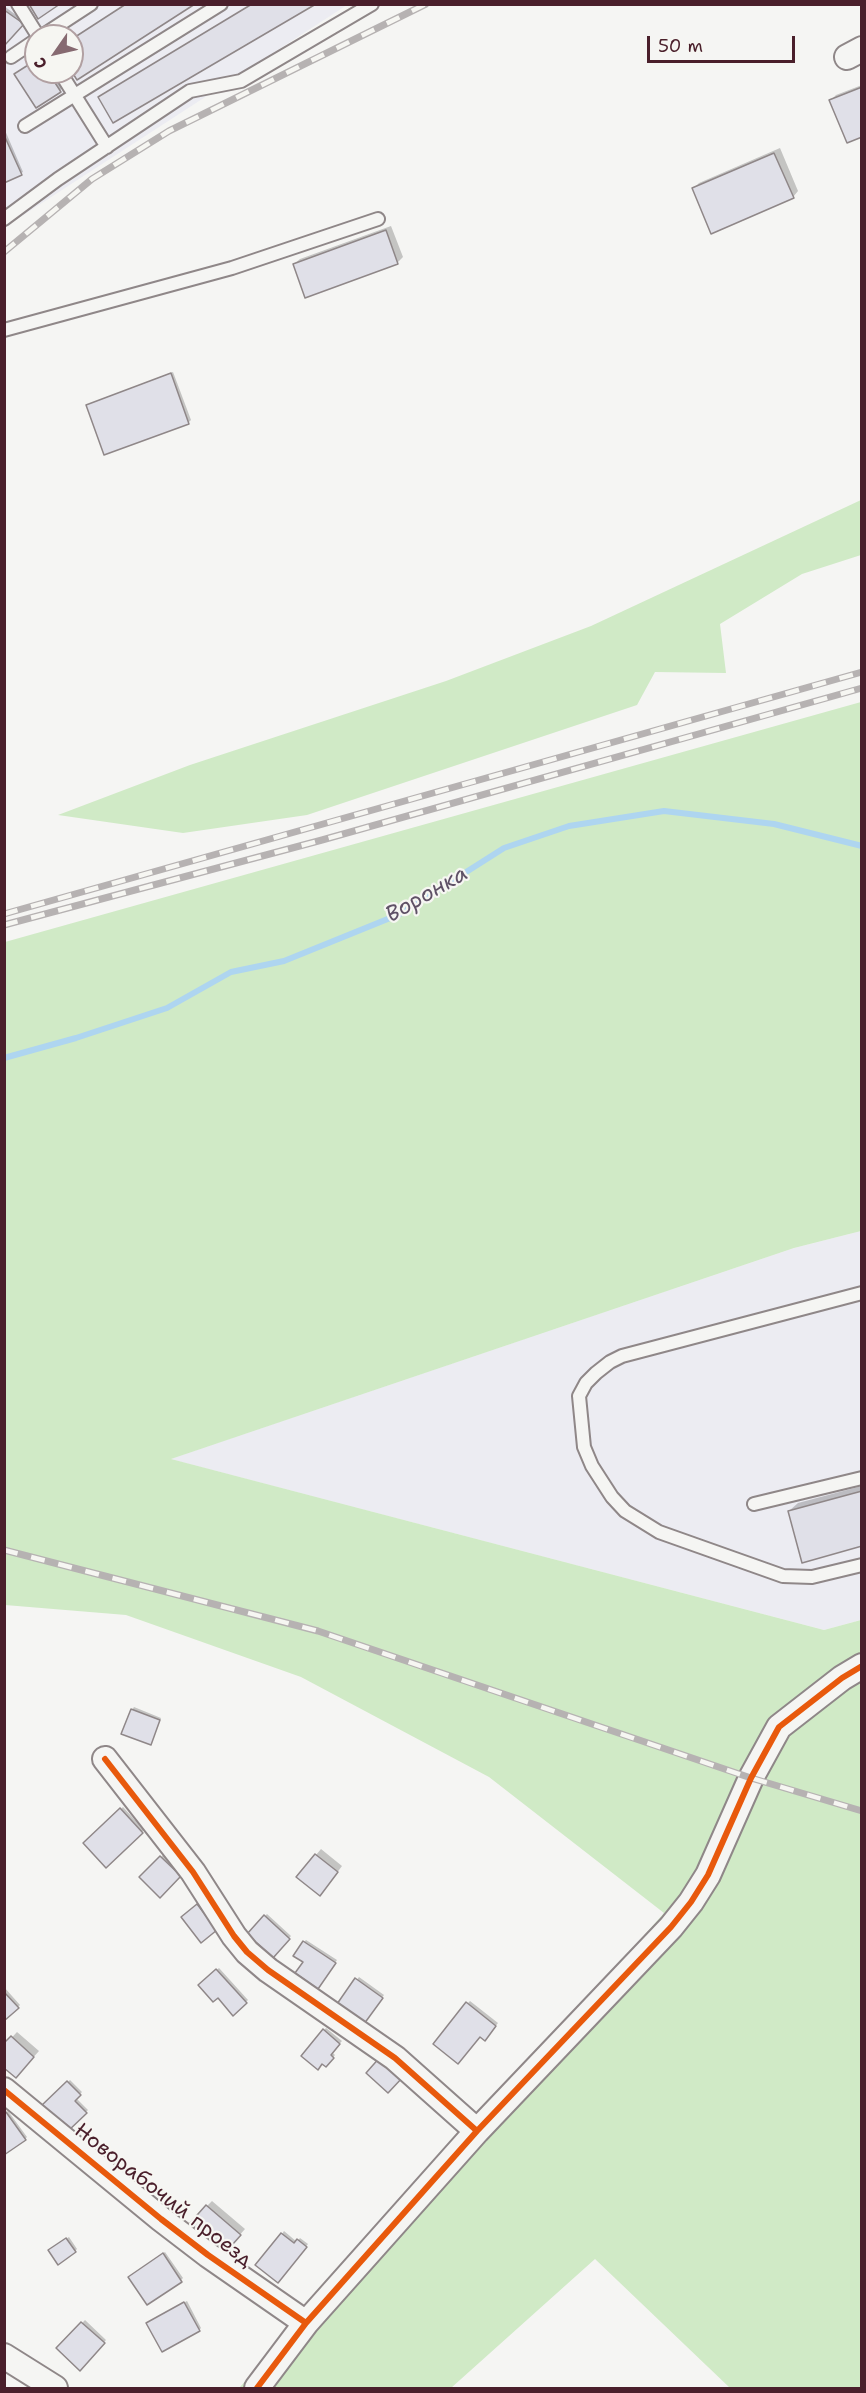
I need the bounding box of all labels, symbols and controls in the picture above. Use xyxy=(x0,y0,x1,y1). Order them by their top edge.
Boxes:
north arrow xyxy=(24,24,84,84)
scale bar xyxy=(650,24,798,62)
text: 50 m xyxy=(658,34,703,58)
text: С xyxy=(29,53,52,73)
water label: Воронка xyxy=(381,861,473,929)
street label: Новорабочий проезд xyxy=(69,2119,257,2273)

